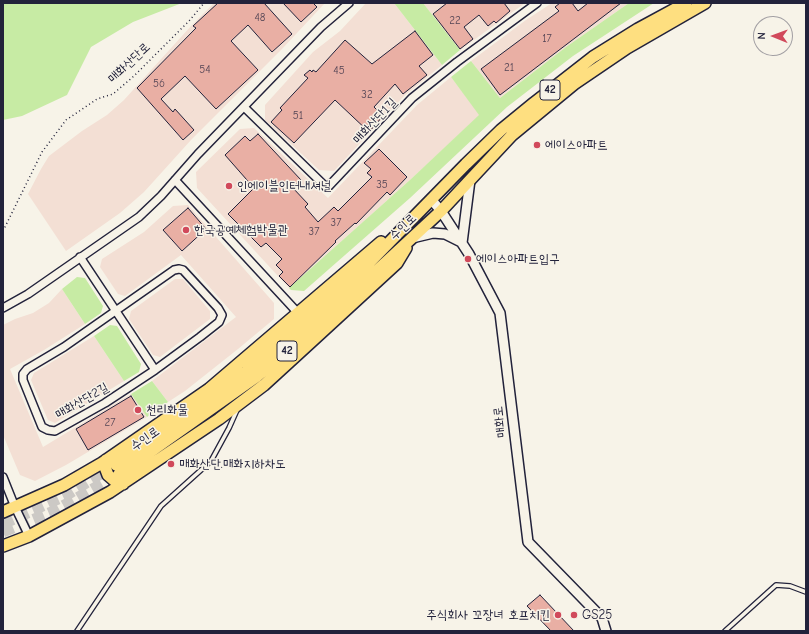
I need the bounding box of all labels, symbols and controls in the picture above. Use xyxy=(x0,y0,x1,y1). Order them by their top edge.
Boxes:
house number: 48 xyxy=(255,11,265,25)
house number: 22 xyxy=(449,14,461,28)
north arrow xyxy=(753,16,793,56)
house number: 17 xyxy=(542,32,552,46)
text: N xyxy=(755,32,768,40)
street label: 매화산단로 xyxy=(105,39,153,87)
house number: 21 xyxy=(504,61,514,75)
house number: 54 xyxy=(199,63,211,77)
house number: 45 xyxy=(333,64,345,78)
house number: 56 xyxy=(153,77,165,91)
road number: 42 xyxy=(540,80,560,100)
house number: 32 xyxy=(361,88,373,102)
street label: 매화산단1길 xyxy=(350,95,400,147)
house number: 51 xyxy=(293,109,303,123)
place label: 에이스아파트 xyxy=(545,137,608,153)
marker: 에이스아파트 xyxy=(532,140,542,150)
place label: 인에이블인터내셔널 xyxy=(237,178,331,194)
house number: 35 xyxy=(376,178,388,192)
marker: 인에이블인터내셔널 xyxy=(224,181,234,191)
street label: 수인로 xyxy=(386,211,420,243)
house number: 37 xyxy=(331,216,341,230)
place label: 한국공예체험박물관 xyxy=(194,222,288,238)
marker: 한국공예체험박물관 xyxy=(181,225,191,235)
house number: 37 xyxy=(309,225,319,239)
place label: 에이스아파트입구 xyxy=(476,251,560,267)
marker: 에이스아파트입구 xyxy=(463,254,473,264)
road number: 42 xyxy=(277,341,297,361)
street label: 매화산단2길 xyxy=(53,379,111,423)
place label: 천리화물 xyxy=(146,402,188,418)
marker: 천리화물 xyxy=(133,405,143,415)
street label: 매화로 xyxy=(490,405,510,439)
house number: 27 xyxy=(105,416,115,430)
street label: 수인로 xyxy=(128,424,162,454)
place label: 매화산단.매화지하차도 xyxy=(179,456,286,472)
marker: 매화산단.매화지하차도 xyxy=(166,459,176,469)
place label: 주식회사 꼬장녀 호프치킨 xyxy=(426,607,550,623)
place label: GS25 xyxy=(582,607,612,623)
marker: 주식회사 꼬장녀 호프치킨 xyxy=(553,610,563,620)
marker: GS25 xyxy=(569,610,579,620)

